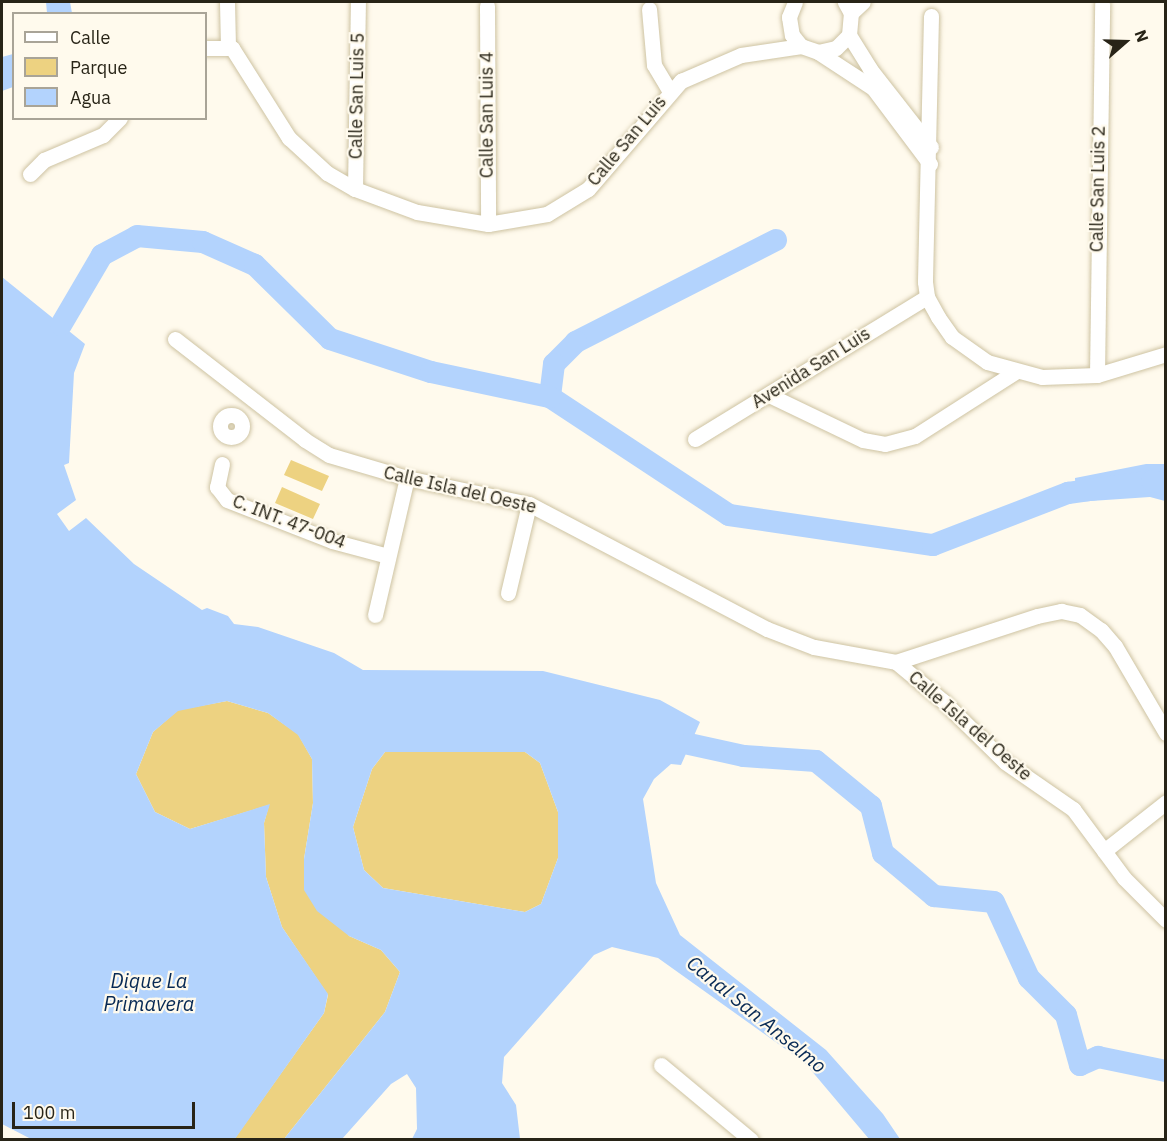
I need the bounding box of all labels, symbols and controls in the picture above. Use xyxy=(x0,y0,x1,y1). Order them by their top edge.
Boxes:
legend xyxy=(12,12,207,120)
north arrow xyxy=(1095,12,1155,72)
text: Calle xyxy=(70,26,110,49)
text: N xyxy=(1131,27,1153,45)
street label: Calle San Luis 5 xyxy=(345,33,369,159)
street label: Calle San Luis 4 xyxy=(476,52,498,178)
text: Parque xyxy=(70,56,127,79)
text: Agua xyxy=(70,86,111,109)
street label: Calle San Luis xyxy=(583,91,671,191)
street label: Calle San Luis 2 xyxy=(1086,126,1110,252)
street label: Avenida San Luis xyxy=(748,323,874,413)
street label: Calle Isla del Oeste xyxy=(381,462,539,518)
street label: C. INT. 47-004 xyxy=(229,491,349,553)
street label: Calle Isla del Oeste xyxy=(904,667,1036,785)
water label: Canal San Anselmo xyxy=(682,950,832,1078)
water label: Dique La Primavera xyxy=(103,968,195,1015)
scale bar xyxy=(15,1090,198,1128)
text: 100 m xyxy=(23,1101,75,1124)

